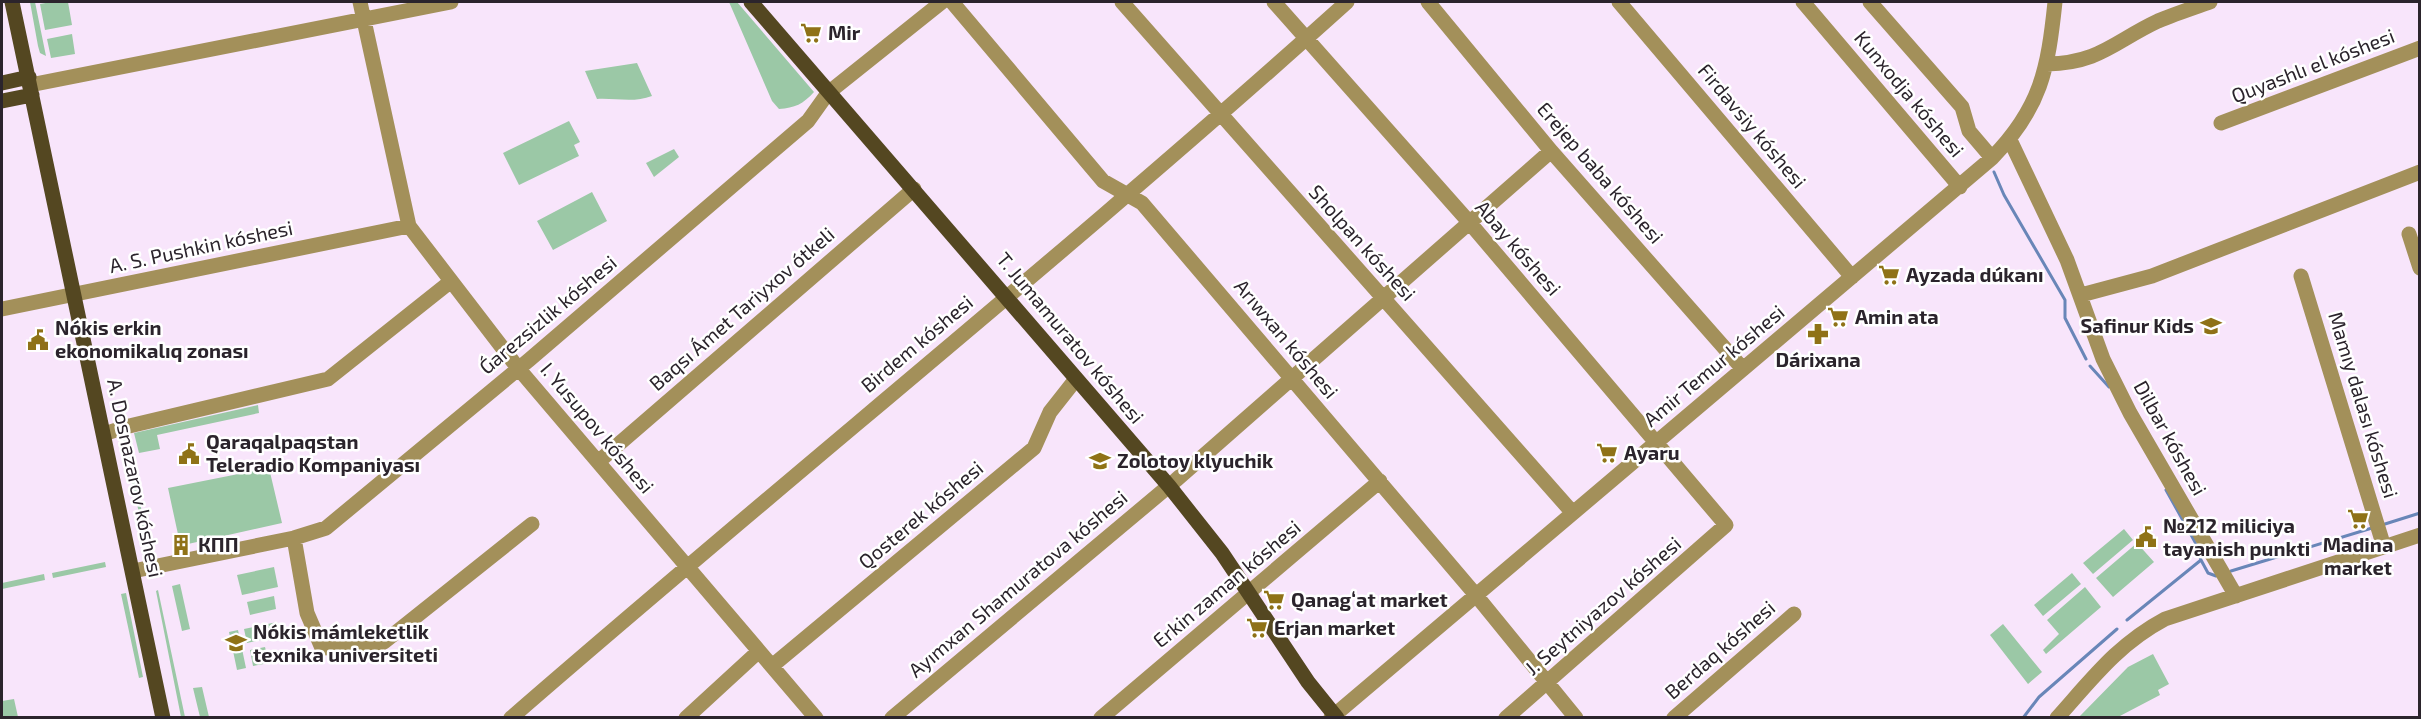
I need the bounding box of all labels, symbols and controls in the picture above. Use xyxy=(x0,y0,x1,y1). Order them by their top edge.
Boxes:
place label: Mir xyxy=(828,20,861,44)
supermarket icon: Mir xyxy=(799,21,823,45)
street label: Quyashlı el kóshesi xyxy=(2228,23,2398,107)
street label: Kunxodja kóshesi xyxy=(1850,25,1969,161)
street label: Firdavsiy kóshesi xyxy=(1694,58,1812,193)
street label: Erejep baba kóshesi xyxy=(1533,97,1669,248)
street label: Sholpan kóshesi xyxy=(1304,179,1421,305)
street label: Abay kóshesi xyxy=(1471,195,1567,300)
street label: A. S. Pushkin kóshesi xyxy=(107,215,295,277)
street label: Baqsı Ámet Tariyxov ótkeli xyxy=(644,221,839,395)
street label: T. Jumamuratov kóshesi xyxy=(992,247,1149,428)
street label: Ǵarezsizlik kóshesi xyxy=(474,250,621,379)
place label: Ayzada dúkanı xyxy=(1906,262,2044,287)
supermarket icon: Ayzada dúkanı xyxy=(1877,263,1901,287)
street label: Arıwxan kóshesi xyxy=(1230,274,1344,403)
street label: Birdem kóshesi xyxy=(856,290,977,397)
street label: Amir Temur kóshesi xyxy=(1638,299,1789,431)
place label: Amin ata xyxy=(1855,304,1939,328)
supermarket icon: Amin ata xyxy=(1826,305,1850,329)
street label: Mamıy dalası kóshesi xyxy=(2324,309,2404,501)
place label: Safinur Kids xyxy=(2080,313,2194,337)
school or university icon: Safinur Kids xyxy=(2199,314,2223,338)
place label: Nókis erkin ekonomikalıq zonası xyxy=(55,315,249,362)
pharmacy icon: Dárixana xyxy=(1806,322,1830,346)
public building icon: Nókis erkin ekonomikalıq zonası xyxy=(26,328,50,352)
place label: Dárixana xyxy=(1775,347,1861,371)
street label: I. Yusupov kóshesi xyxy=(536,357,659,498)
street label: A. Dosnazarov kóshesi xyxy=(103,376,169,579)
street label: Dilbar kóshesi xyxy=(2129,376,2212,499)
place label: Qaraqalpaqstan Teleradio Kompaniyası xyxy=(206,429,420,477)
place label: Ayaru xyxy=(1624,440,1680,465)
supermarket icon: Ayaru xyxy=(1595,441,1619,465)
public building icon: Qaraqalpaqstan Teleradio Kompaniyası xyxy=(177,442,201,466)
place label: Zolotoy klyuchik xyxy=(1117,448,1274,473)
school or university icon: Zolotoy klyuchik xyxy=(1088,449,1112,473)
street label: Qosterek kóshesi xyxy=(853,455,987,573)
street label: Ayımxan Shamuratova kóshesi xyxy=(903,485,1132,682)
supermarket icon: Madina market xyxy=(2346,507,2370,531)
place label: №212 miliciya tayanish punkti xyxy=(2163,513,2310,561)
street label: Erkin zaman kóshesi xyxy=(1148,515,1305,652)
public building icon: №212 miliciya tayanish punkti xyxy=(2134,525,2158,549)
street label: J. Seytniyazov kóshesi xyxy=(1519,531,1685,680)
place label: КПП xyxy=(198,532,239,556)
place label: Madina market xyxy=(2323,532,2393,579)
building icon: КПП xyxy=(169,533,193,557)
place label: Qanagʻat market xyxy=(1291,587,1448,612)
supermarket icon: Qanagʻat market xyxy=(1262,588,1286,612)
street label: Berdaq kóshesi xyxy=(1659,595,1779,704)
place label: Erjan market xyxy=(1274,615,1395,639)
supermarket icon: Erjan market xyxy=(1245,616,1269,640)
place label: Nókis mámleketlik texnika universiteti xyxy=(253,619,438,666)
school or university icon: Nókis mámleketlik texnika universiteti xyxy=(224,631,248,655)

